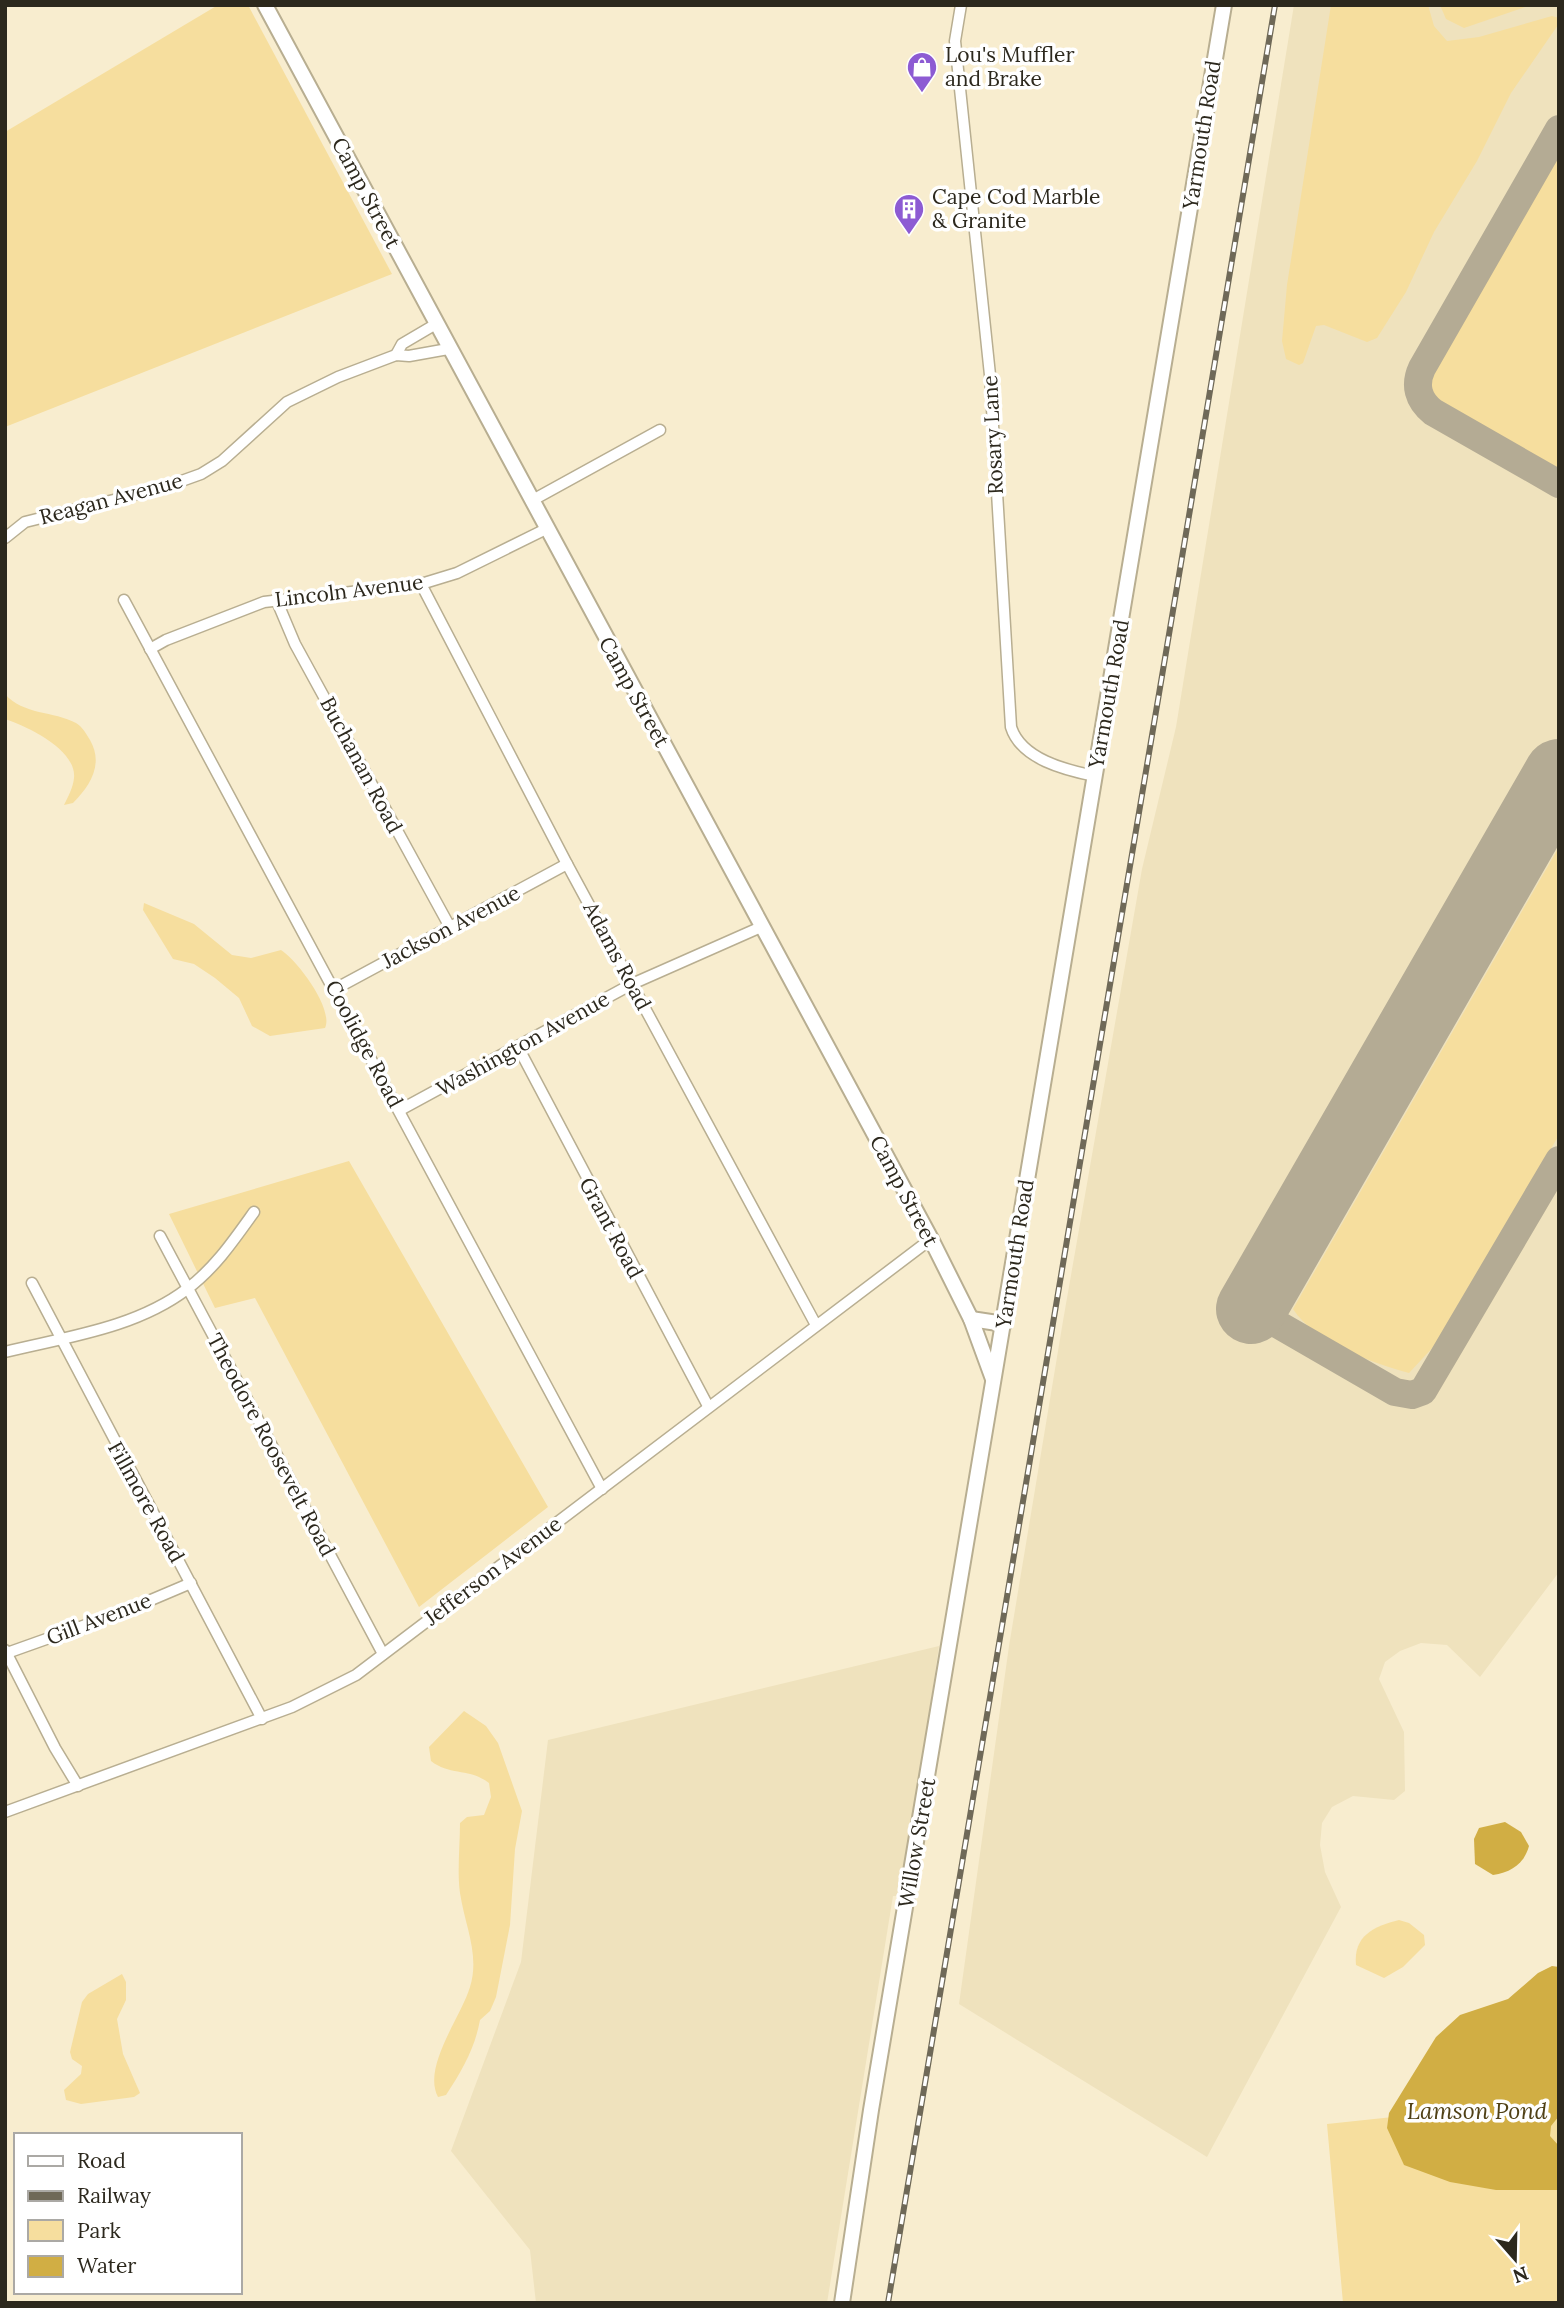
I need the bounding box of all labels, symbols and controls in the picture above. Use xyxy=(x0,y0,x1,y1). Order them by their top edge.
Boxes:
place label: Lou's Muffler and Brake xyxy=(945,41,1075,92)
shop icon: Lou's Muffler and Brake xyxy=(905,50,939,94)
street label: Yarmouth Road xyxy=(1176,58,1227,212)
street label: Camp Street xyxy=(326,133,407,254)
place label: Cape Cod Marble & Granite xyxy=(932,183,1100,234)
building icon: Cape Cod Marble & Granite xyxy=(892,192,926,236)
street label: Rosary Lane xyxy=(976,375,1009,495)
street label: Reagan Avenue xyxy=(36,466,185,531)
street label: Lincoln Avenue xyxy=(273,568,425,613)
street label: Yarmouth Road xyxy=(1082,617,1135,771)
street label: Camp Street xyxy=(593,632,676,752)
street label: Buchanan Road xyxy=(314,692,409,838)
street label: Jackson Avenue xyxy=(376,879,524,975)
street label: Adams Road xyxy=(577,896,657,1015)
street label: Coolidge Road xyxy=(320,975,409,1112)
street label: Washington Avenue xyxy=(432,985,614,1102)
street label: Camp Street xyxy=(864,1131,945,1252)
street label: Grant Road xyxy=(574,1173,649,1283)
street label: Yarmouth Road xyxy=(989,1177,1040,1331)
street label: Theodore Roosevelt Road xyxy=(201,1329,342,1561)
street label: Fillmore Road xyxy=(102,1436,191,1567)
street label: Jefferson Avenue xyxy=(418,1510,567,1632)
street label: Gill Avenue xyxy=(43,1586,155,1651)
street label: Willow Street xyxy=(892,1775,941,1910)
water label: Lamson Pond xyxy=(1407,2096,1547,2125)
legend xyxy=(14,2133,242,2294)
text: Road xyxy=(77,2147,126,2174)
text: Railway xyxy=(77,2182,151,2209)
text: Park xyxy=(77,2217,121,2244)
north arrow xyxy=(1480,2224,1550,2294)
text: Water xyxy=(77,2252,136,2279)
text: N xyxy=(1510,2261,1532,2289)

